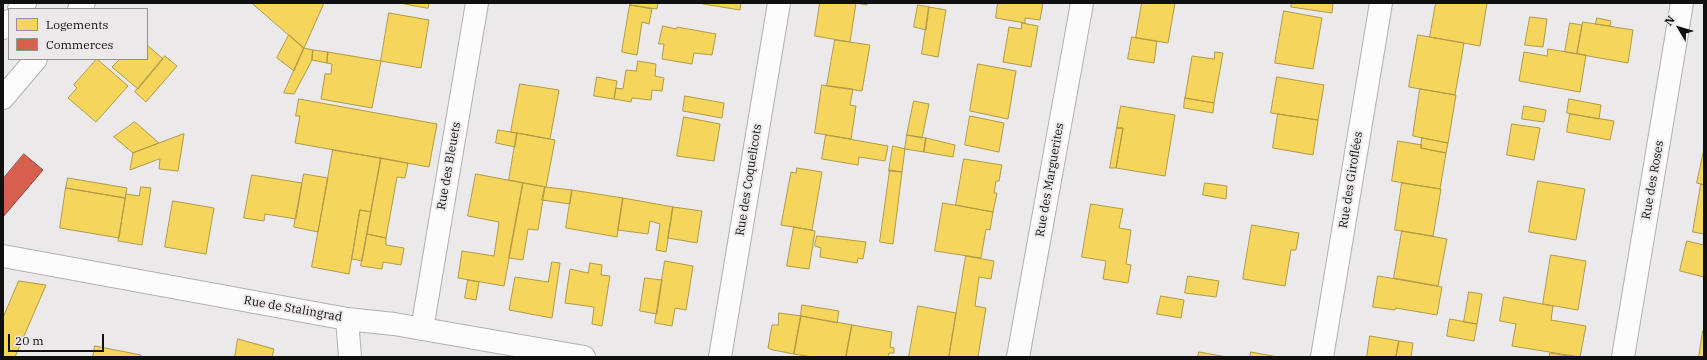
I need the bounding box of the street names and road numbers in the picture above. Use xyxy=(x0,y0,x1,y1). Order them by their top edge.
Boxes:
street label: Rue des Bleuets xyxy=(434,121,464,211)
street label: Rue des Marguerites xyxy=(1033,122,1067,238)
street label: Rue des Coquelicots xyxy=(733,123,765,237)
street label: Rue des Giroflées xyxy=(1336,131,1366,229)
street label: Rue des Roses xyxy=(1639,139,1667,221)
street label: Rue de Stalingrad xyxy=(243,293,343,325)

